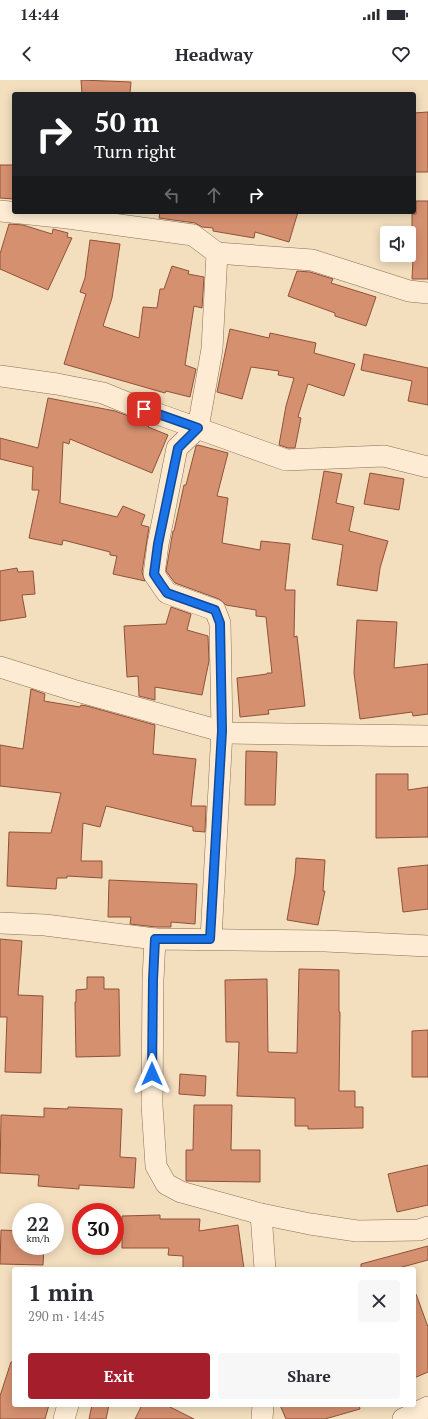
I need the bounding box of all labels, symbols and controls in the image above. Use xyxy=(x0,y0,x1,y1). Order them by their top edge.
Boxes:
text: 14:44 xyxy=(20,4,59,24)
text: Headway xyxy=(175,42,253,66)
icon: back xyxy=(16,43,38,65)
icon: heart xyxy=(390,43,412,65)
text: 50 m xyxy=(94,103,159,140)
icon: right xyxy=(28,108,80,160)
text: Turn right xyxy=(94,139,176,163)
icon: left xyxy=(161,184,183,206)
icon: ahead xyxy=(203,184,225,206)
icon: right xyxy=(245,184,267,206)
map controls xyxy=(380,226,416,262)
button: sound xyxy=(380,226,416,262)
pin xyxy=(127,392,161,426)
icon: arrive xyxy=(133,398,155,420)
position arrow xyxy=(131,1053,173,1095)
speed limit sign: 30 xyxy=(72,1203,124,1255)
text: 22 xyxy=(27,1210,49,1237)
text: km/h xyxy=(26,1232,50,1245)
text: 1 min xyxy=(28,1276,94,1308)
button: close xyxy=(358,1280,400,1322)
text: 290 m · 14:45 xyxy=(28,1307,105,1325)
button: Exit xyxy=(28,1353,210,1399)
button: Share xyxy=(218,1353,400,1399)

